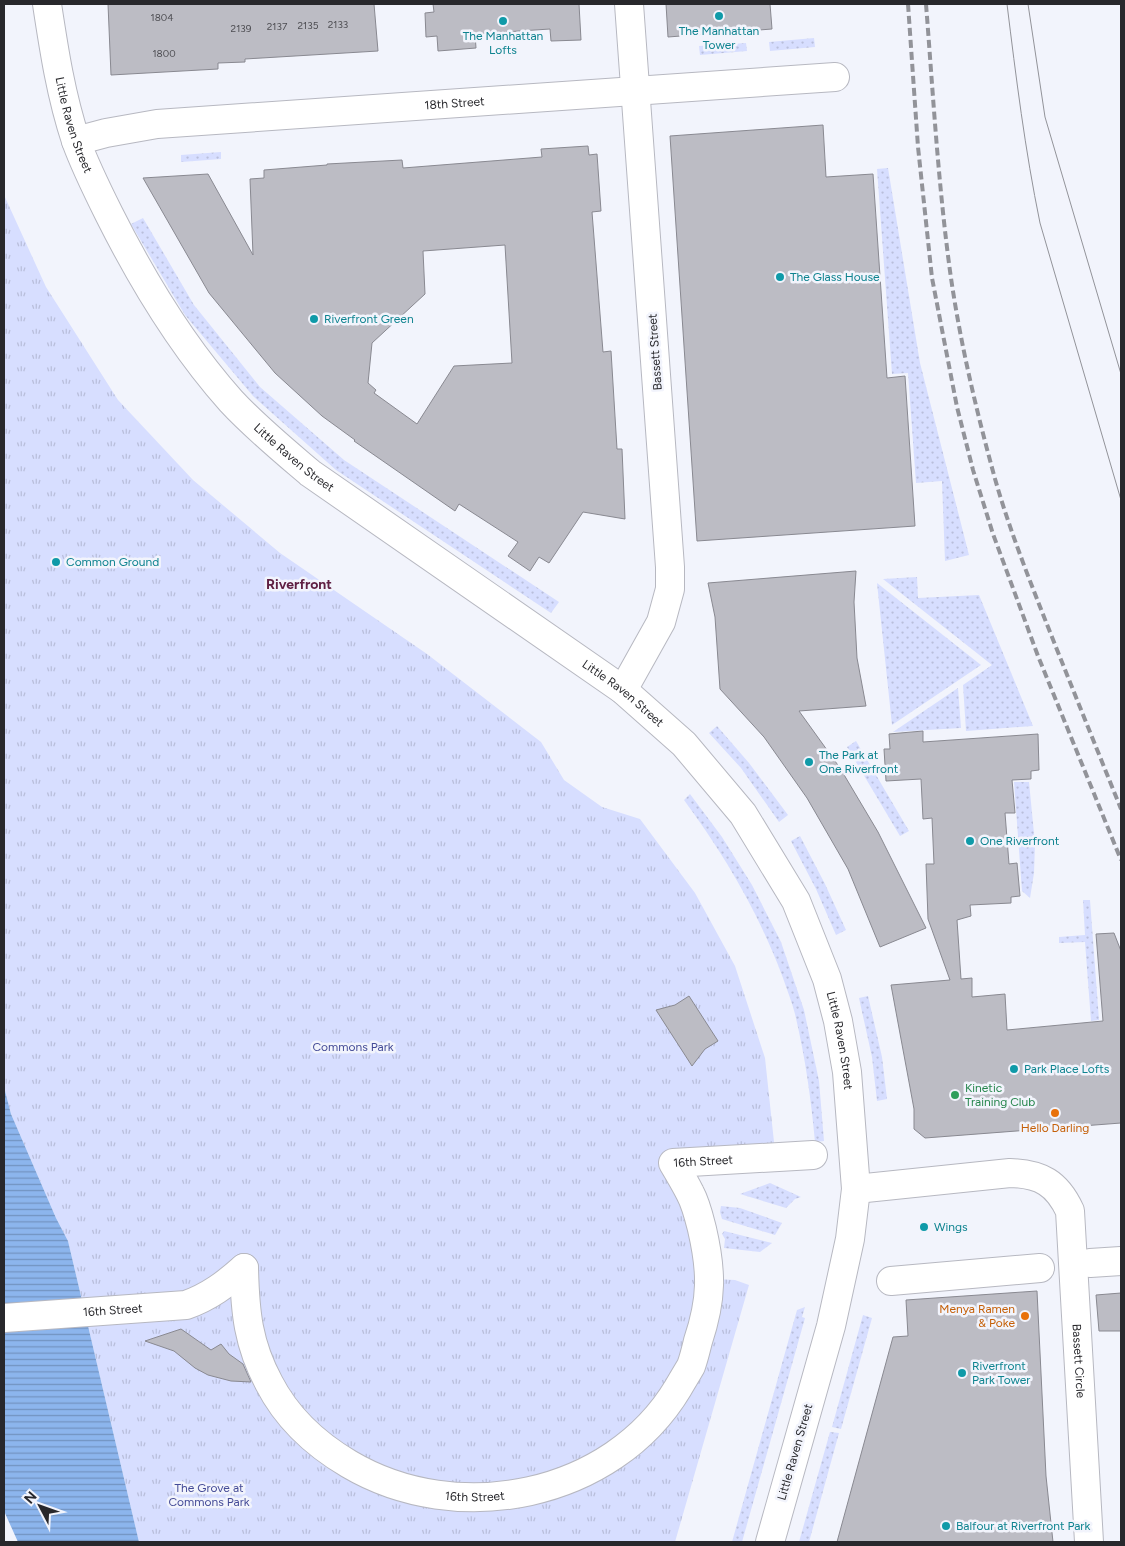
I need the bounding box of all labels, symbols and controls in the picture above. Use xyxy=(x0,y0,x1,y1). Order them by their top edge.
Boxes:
marker: The Manhattan Tower xyxy=(713,10,725,22)
house number: 1804 xyxy=(151,11,173,24)
marker: The Manhattan Lofts xyxy=(497,15,509,27)
house number: 2133 xyxy=(328,18,348,31)
house number: 2135 xyxy=(298,19,319,32)
house number: 2137 xyxy=(267,20,288,33)
house number: 2139 xyxy=(231,22,252,35)
place label: The Manhattan Tower xyxy=(679,24,760,52)
place label: The Manhattan Lofts xyxy=(463,29,544,57)
house number: 1800 xyxy=(152,47,176,60)
street label: Little Raven Street xyxy=(52,76,95,175)
street label: 18th Street xyxy=(424,94,485,112)
place label: The Glass House xyxy=(790,270,880,284)
marker: The Glass House xyxy=(774,271,786,283)
place label: Riverfront Green xyxy=(324,312,414,326)
marker: Riverfront Green xyxy=(308,313,320,325)
street label: Bassett Street xyxy=(645,313,665,391)
street label: Little Raven Street xyxy=(251,420,337,495)
place label: Common Ground xyxy=(66,555,159,569)
marker: Common Ground xyxy=(50,556,62,568)
district label: Riverfront xyxy=(266,576,332,593)
street label: Little Raven Street xyxy=(580,657,667,730)
place label: The Park at One Riverfront xyxy=(819,748,899,776)
marker: The Park at One Riverfront xyxy=(803,756,815,768)
place label: One Riverfront xyxy=(980,834,1060,848)
marker: One Riverfront xyxy=(964,835,976,847)
street label: Little Raven Street xyxy=(824,990,855,1091)
park label: Commons Park xyxy=(312,1040,394,1054)
place label: Park Place Lofts xyxy=(1024,1062,1110,1076)
marker: Park Place Lofts xyxy=(1008,1063,1020,1075)
place label: Kinetic Training Club xyxy=(965,1081,1035,1109)
marker: Kinetic Training Club xyxy=(949,1089,961,1101)
marker: Hello Darling xyxy=(1049,1107,1061,1119)
place label: Hello Darling xyxy=(1021,1121,1089,1135)
street label: 16th Street xyxy=(673,1153,734,1170)
place label: Wings xyxy=(934,1220,968,1234)
marker: Wings xyxy=(918,1221,930,1233)
street label: 16th Street xyxy=(82,1301,143,1319)
place label: Menya Ramen & Poke xyxy=(939,1302,1015,1330)
marker: Menya Ramen & Poke xyxy=(1019,1310,1031,1322)
street label: Bassett Circle xyxy=(1069,1323,1088,1399)
place label: Riverfront Park Tower xyxy=(972,1359,1030,1387)
marker: Riverfront Park Tower xyxy=(956,1367,968,1379)
street label: Little Raven Street xyxy=(775,1402,816,1502)
north arrow xyxy=(15,1481,65,1531)
park label: The Grove at Commons Park xyxy=(168,1481,250,1509)
text: N xyxy=(21,1488,41,1507)
street label: 16th Street xyxy=(444,1488,506,1504)
place label: Balfour at Riverfront Park xyxy=(956,1519,1090,1533)
marker: Balfour at Riverfront Park xyxy=(940,1520,952,1532)

